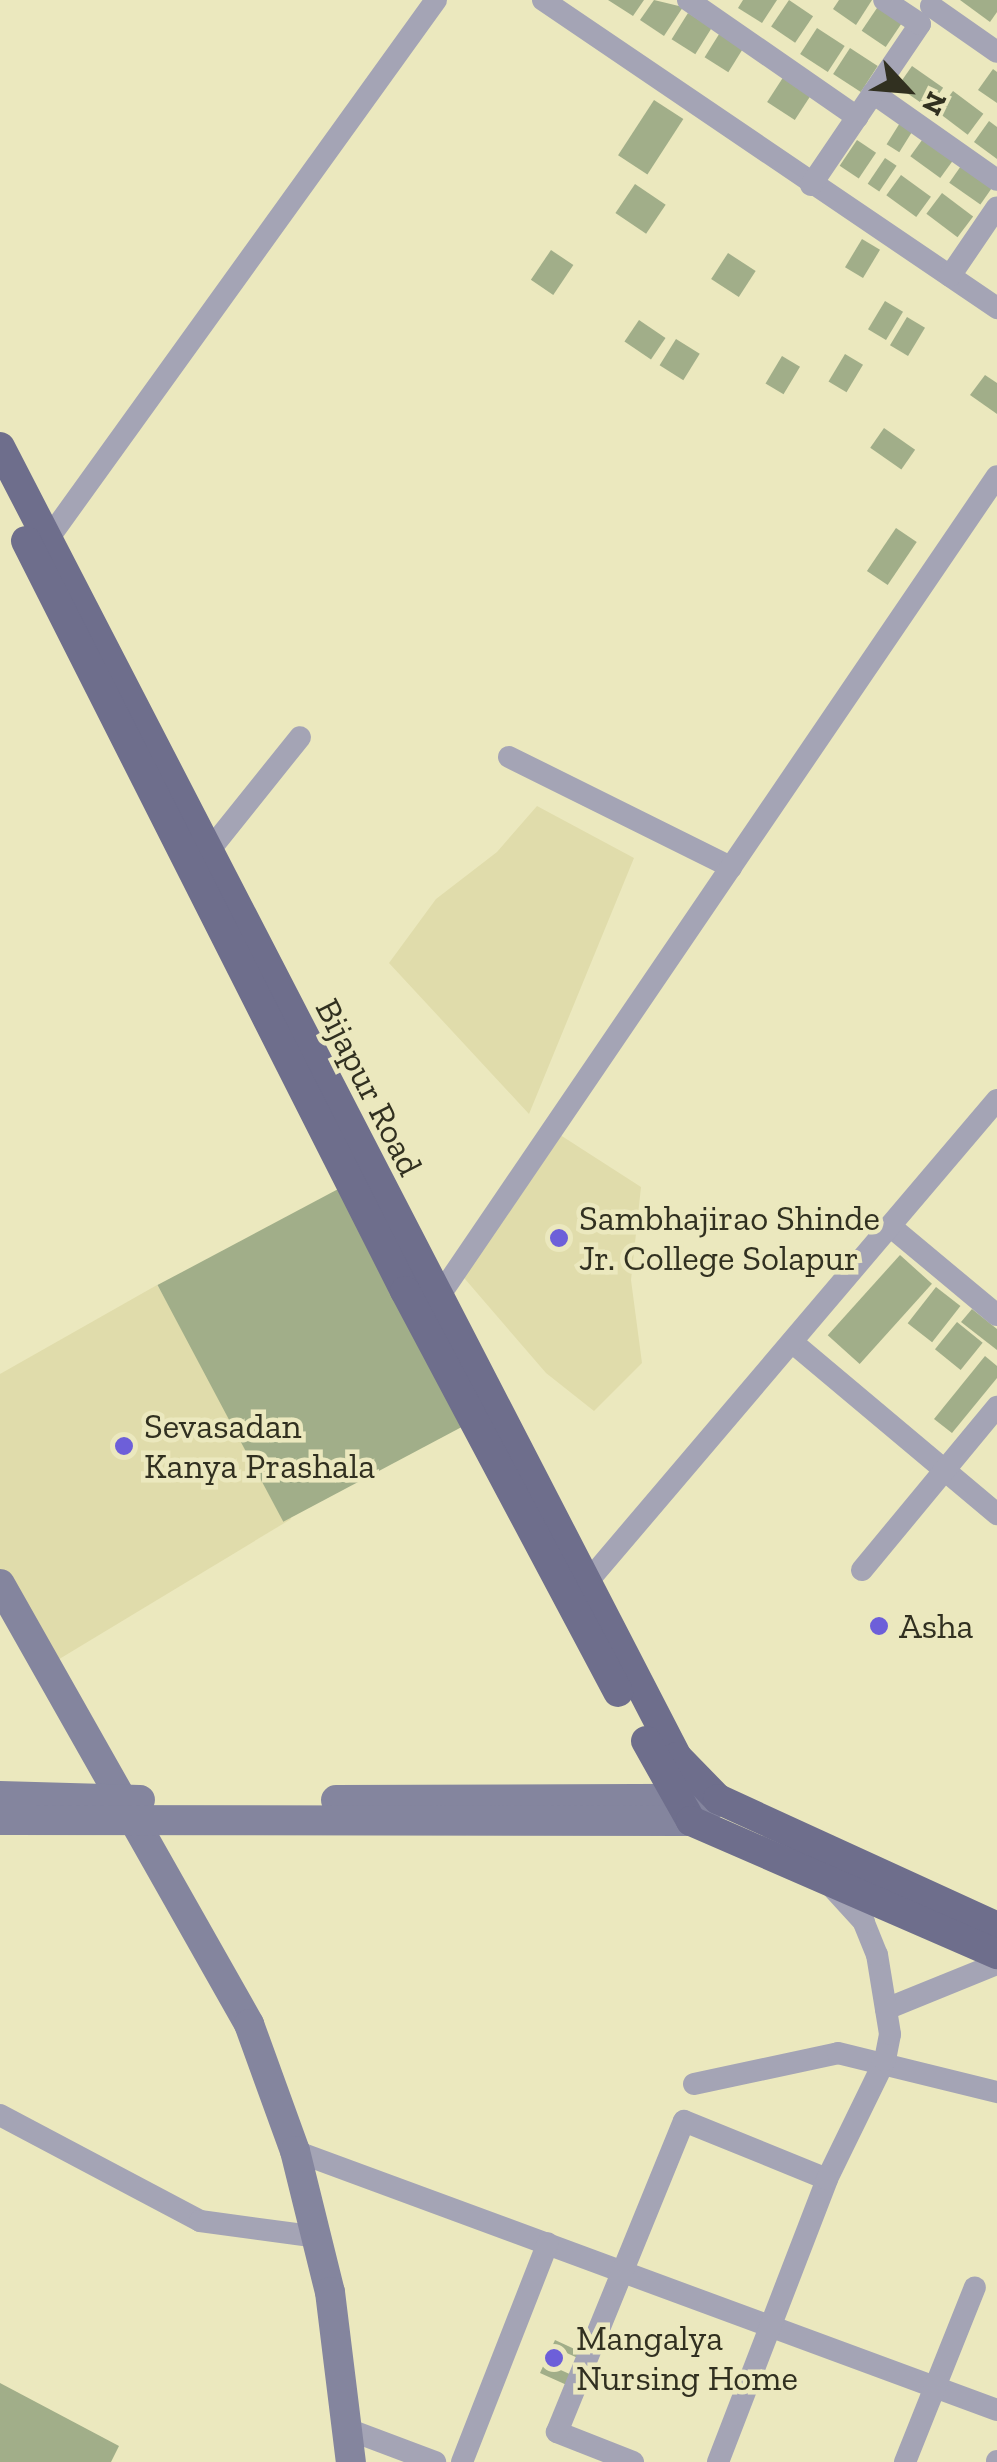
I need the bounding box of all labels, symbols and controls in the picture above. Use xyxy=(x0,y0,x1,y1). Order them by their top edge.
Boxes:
north arrow xyxy=(857,40,957,140)
text: N xyxy=(915,87,954,120)
street label: Bijapur Road xyxy=(306,991,432,1183)
place label: Sambhajirao Shinde Jr. College Solapur xyxy=(579,1197,880,1279)
marker: Sambhajirao Shinde Jr. College Solapur xyxy=(548,1227,570,1249)
place label: Sevasadan Kanya Prashala xyxy=(144,1405,375,1487)
marker: Sevasadan Kanya Prashala xyxy=(113,1435,135,1457)
place label: Asha xyxy=(899,1605,974,1647)
marker: Asha xyxy=(868,1615,890,1637)
place label: Mangalya Nursing Home xyxy=(576,2317,798,2399)
marker: Mangalya Nursing Home xyxy=(541,2345,567,2371)

